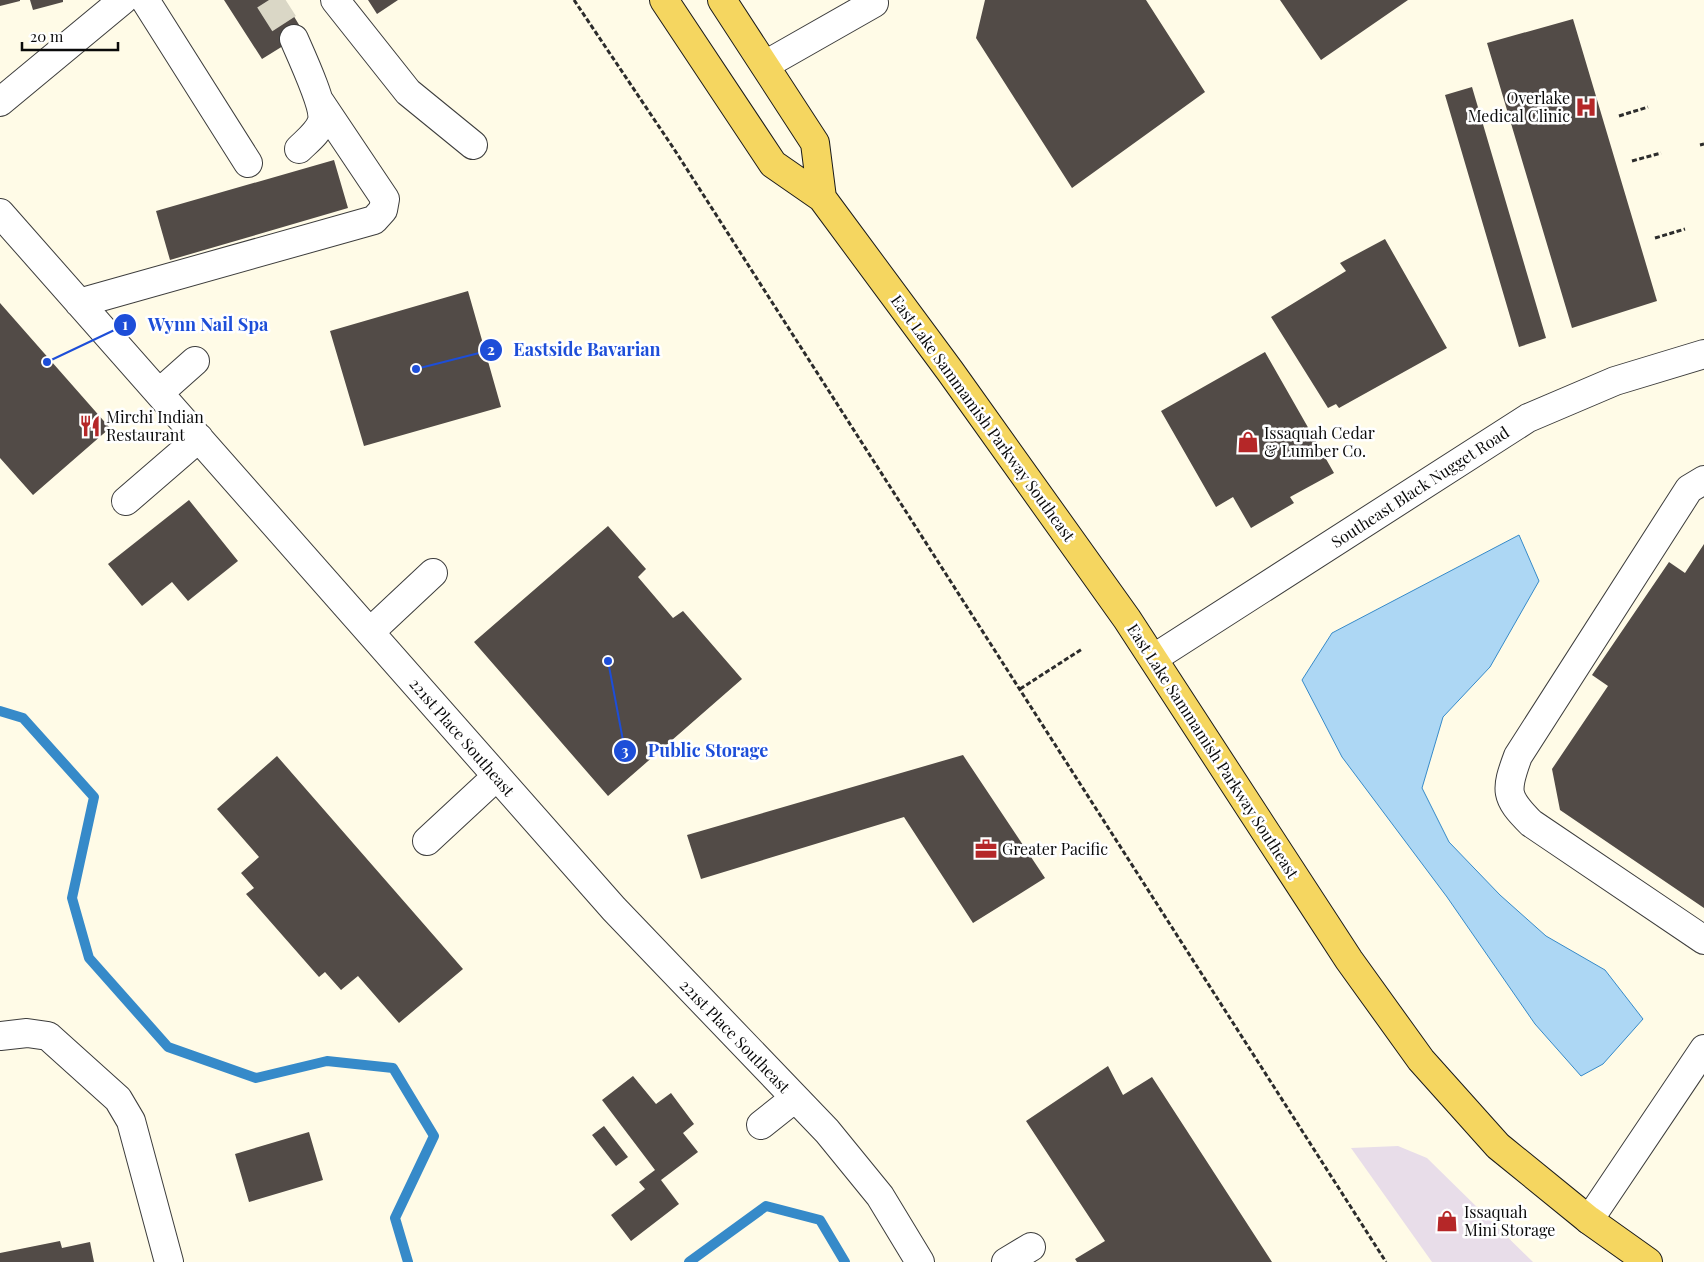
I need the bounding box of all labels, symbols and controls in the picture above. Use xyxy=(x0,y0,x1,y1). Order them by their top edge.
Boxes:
scale bar xyxy=(22,20,119,52)
text: 20 m xyxy=(30,26,64,46)
place label: Overlake Medical Clinic xyxy=(1468,87,1570,126)
hospital icon: Overlake Medical Clinic xyxy=(1573,94,1599,120)
street label: East Lake Sammamish Parkway Southeast xyxy=(887,290,1080,545)
callout: Wynn Nail Spa xyxy=(112,308,278,341)
text: Wynn Nail Spa xyxy=(147,312,269,336)
text: 1 xyxy=(122,314,128,334)
callout: Eastside Bavarian xyxy=(478,333,670,366)
text: Eastside Bavarian xyxy=(513,337,661,361)
text: 2 xyxy=(487,339,495,359)
place label: Mirchi Indian Restaurant xyxy=(106,406,204,445)
restaurant icon: Mirchi Indian Restaurant xyxy=(77,413,103,439)
street label: Southeast Black Nugget Road xyxy=(1327,421,1513,552)
place label: Issaquah Cedar & Lumber Co. xyxy=(1264,422,1375,461)
shop icon: Issaquah Cedar & Lumber Co. xyxy=(1235,429,1261,455)
street label: East Lake Sammamish Parkway Southeast xyxy=(1123,619,1304,882)
street label: 221st Place Southeast xyxy=(405,673,520,800)
callout: Public Storage xyxy=(613,735,778,768)
text: Public Storage xyxy=(648,738,768,762)
text: 3 xyxy=(621,740,629,760)
office icon: Greater Pacific xyxy=(973,836,999,862)
place label: Greater Pacific xyxy=(1002,838,1108,859)
street label: 221st Place Southeast xyxy=(676,974,795,1097)
place label: Issaquah Mini Storage xyxy=(1464,1201,1555,1240)
shop icon: Issaquah Mini Storage xyxy=(1434,1208,1460,1234)

